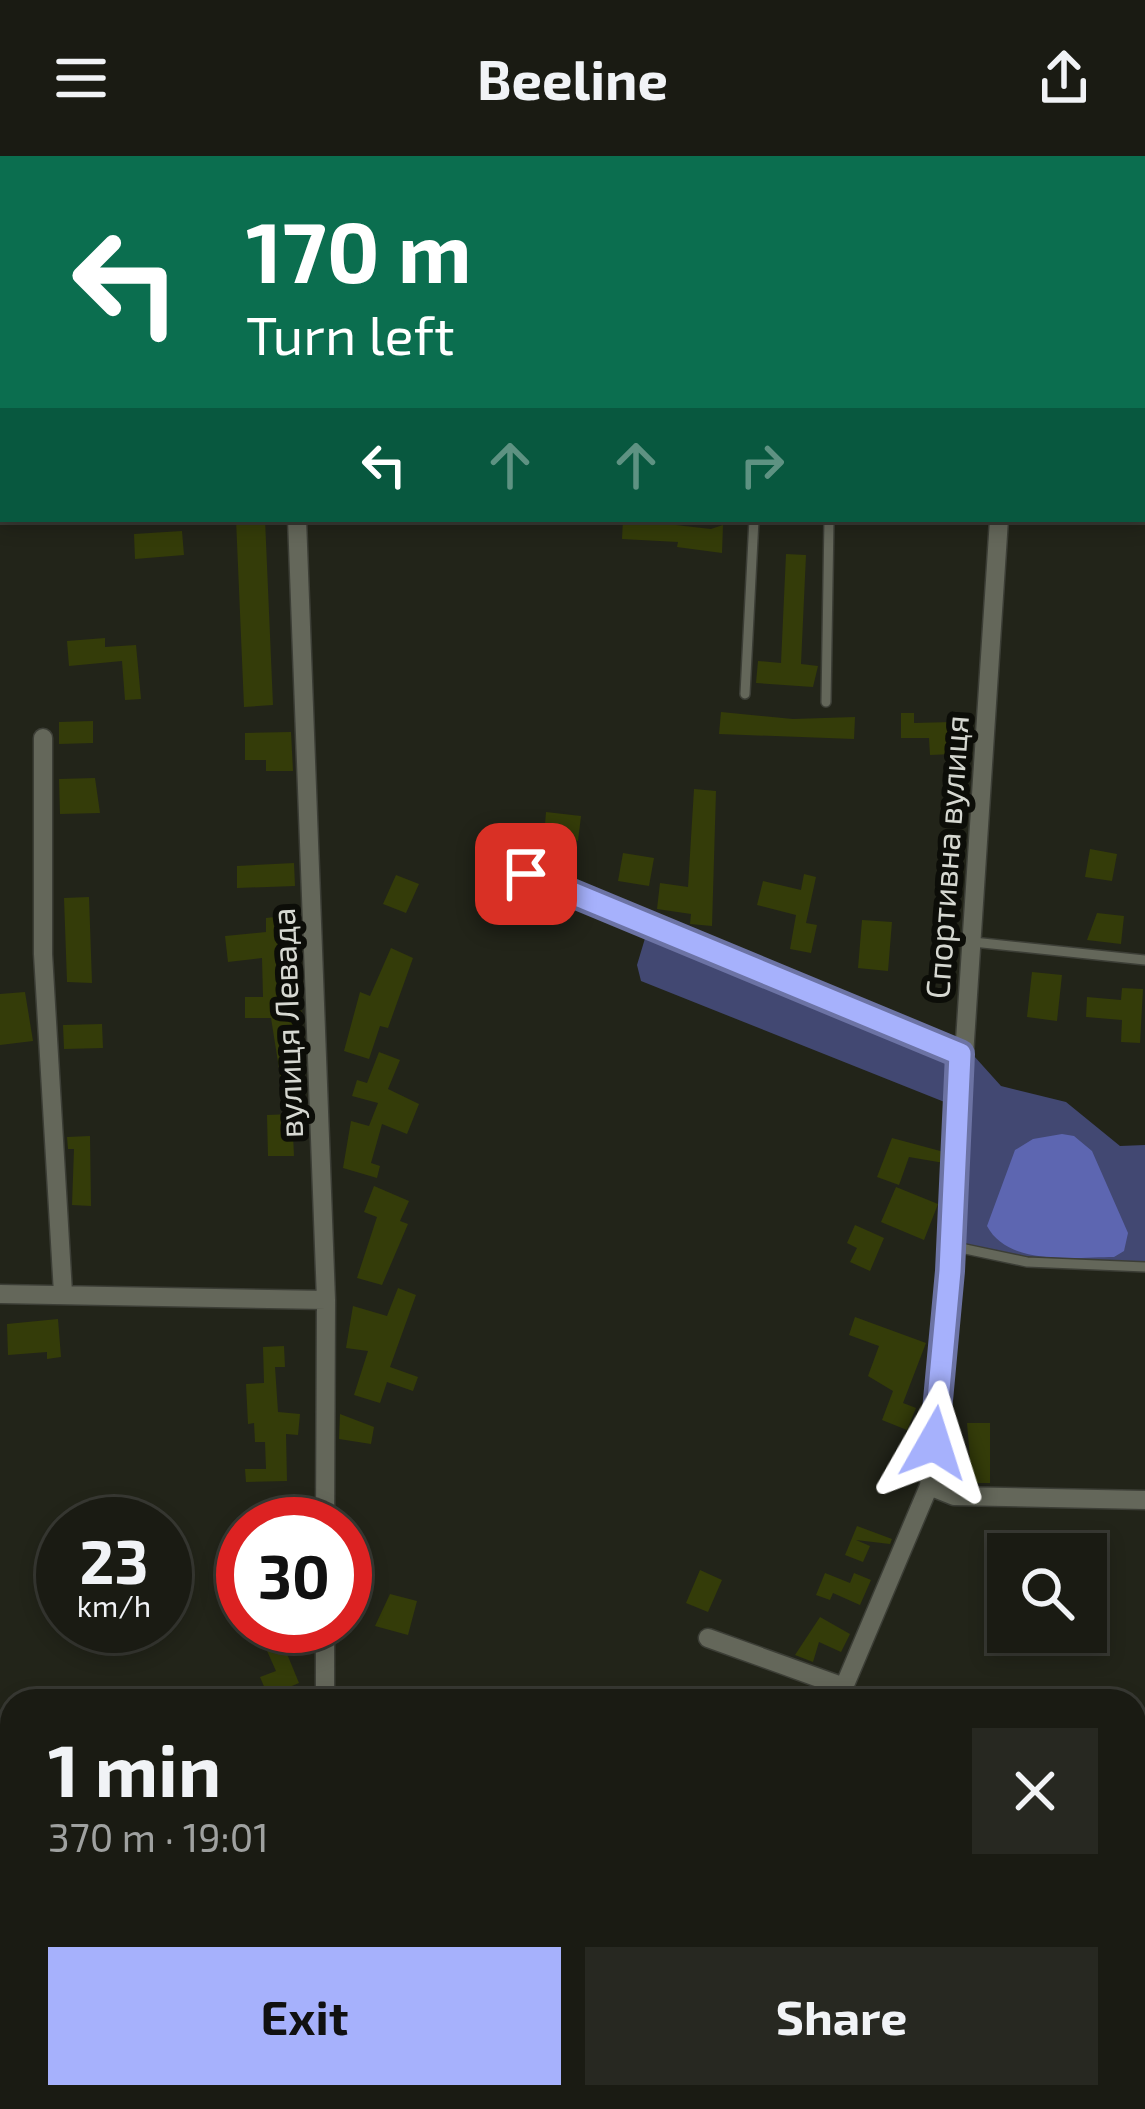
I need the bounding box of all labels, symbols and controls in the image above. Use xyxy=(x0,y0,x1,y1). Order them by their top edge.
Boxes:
icon: menu xyxy=(48,45,114,111)
icon: share xyxy=(1031,45,1097,111)
text: Beeline xyxy=(477,46,668,111)
text: 170 m xyxy=(246,199,472,300)
icon: left xyxy=(48,204,204,360)
text: Turn left xyxy=(246,301,455,366)
icon: left xyxy=(351,432,417,498)
icon: ahead xyxy=(477,432,543,498)
icon: ahead xyxy=(603,432,669,498)
icon: right xyxy=(729,432,795,498)
street label: Спортивна вулиця xyxy=(916,714,977,1000)
pin xyxy=(475,823,577,925)
icon: arrive xyxy=(493,841,559,907)
street label: вулиця Левада xyxy=(262,907,311,1139)
position arrow xyxy=(871,1380,997,1506)
speed limit sign: 30 xyxy=(216,1497,372,1653)
text: 23 xyxy=(80,1524,148,1596)
map controls xyxy=(987,1533,1107,1653)
button: search xyxy=(987,1533,1107,1653)
text: km/h xyxy=(77,1587,151,1623)
text: 1 min xyxy=(48,1725,221,1811)
button: close xyxy=(972,1728,1098,1854)
text: 370 m · 19:01 xyxy=(48,1813,269,1860)
button: Exit xyxy=(48,1947,561,2085)
button: Share xyxy=(585,1947,1098,2085)

